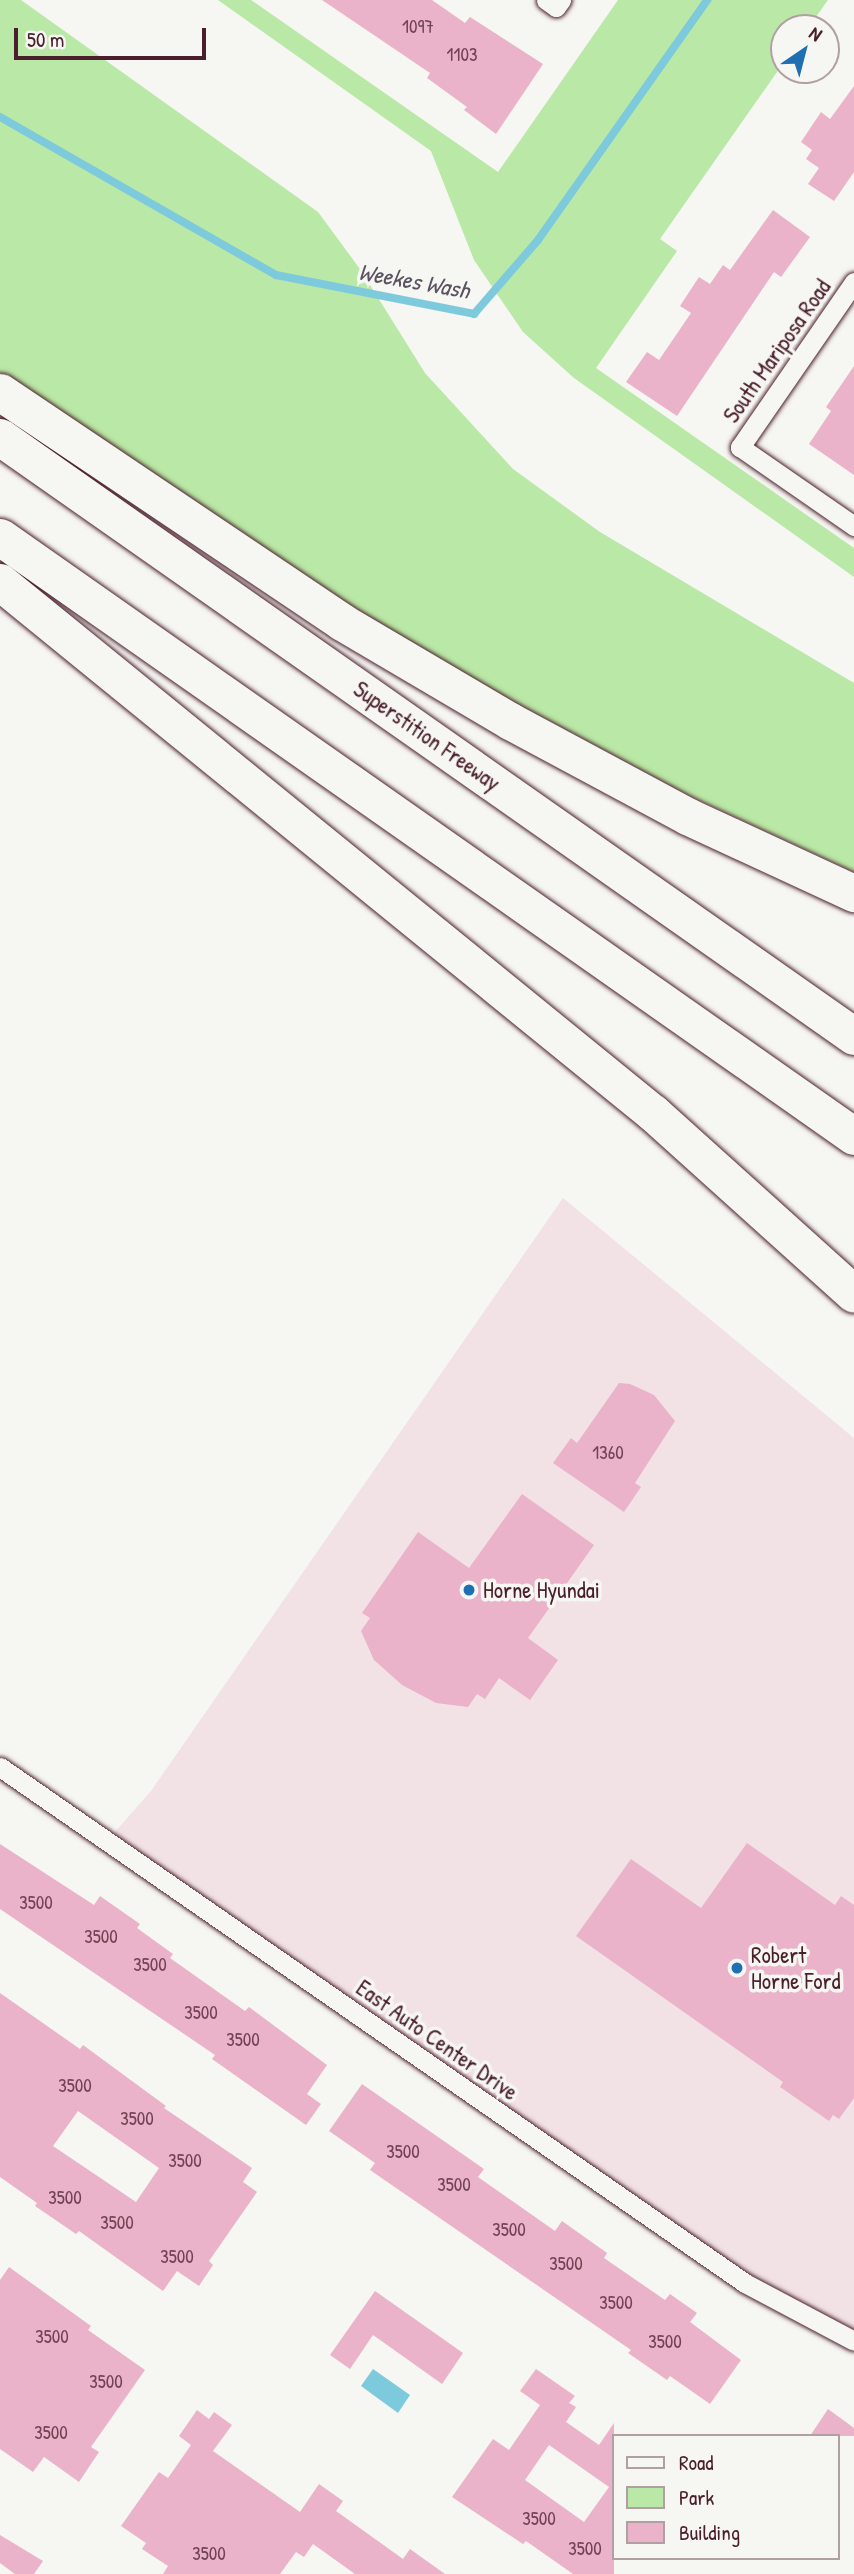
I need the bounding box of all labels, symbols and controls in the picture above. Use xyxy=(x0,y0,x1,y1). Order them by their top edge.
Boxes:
scale bar xyxy=(18,14,210,58)
north arrow xyxy=(770,14,840,84)
house number: 1097 xyxy=(402,16,434,38)
text: N xyxy=(804,20,827,47)
text: 50 m xyxy=(27,25,64,54)
house number: 1103 xyxy=(447,44,477,66)
water label: Weekes Wash xyxy=(357,257,471,305)
street label: South Mariposa Road xyxy=(717,274,837,428)
street label: Superstition Freeway xyxy=(348,675,506,797)
house number: 1360 xyxy=(592,1442,624,1464)
place label: Horne Hyundai xyxy=(483,1576,600,1604)
marker: Horne Hyundai xyxy=(461,1582,477,1598)
house number: 3500 xyxy=(19,1892,53,1914)
house number: 3500 xyxy=(84,1926,118,1948)
place label: Robert Horne Ford xyxy=(751,1941,840,1995)
house number: 3500 xyxy=(133,1954,167,1976)
marker: Robert Horne Ford xyxy=(729,1960,745,1976)
street label: East Auto Center Drive xyxy=(351,1974,523,2106)
house number: 3500 xyxy=(184,2002,218,2024)
house number: 3500 xyxy=(226,2029,260,2051)
house number: 3500 xyxy=(58,2075,92,2097)
house number: 3500 xyxy=(120,2108,154,2130)
house number: 3500 xyxy=(386,2141,420,2163)
house number: 3500 xyxy=(168,2150,202,2172)
house number: 3500 xyxy=(437,2174,471,2196)
house number: 3500 xyxy=(48,2187,82,2209)
house number: 3500 xyxy=(100,2212,134,2234)
house number: 3500 xyxy=(492,2219,526,2241)
house number: 3500 xyxy=(160,2246,194,2268)
house number: 3500 xyxy=(549,2253,583,2275)
house number: 3500 xyxy=(599,2292,633,2314)
house number: 3500 xyxy=(35,2326,69,2348)
house number: 3500 xyxy=(648,2331,682,2353)
house number: 3500 xyxy=(89,2371,123,2393)
house number: 3500 xyxy=(34,2422,68,2444)
legend xyxy=(612,2434,840,2560)
text: Road xyxy=(679,2448,713,2477)
text: Park xyxy=(679,2483,714,2512)
house number: 3500 xyxy=(522,2508,556,2530)
text: Building xyxy=(679,2518,740,2547)
house number: 3500 xyxy=(568,2538,602,2560)
house number: 3500 xyxy=(192,2543,226,2565)

